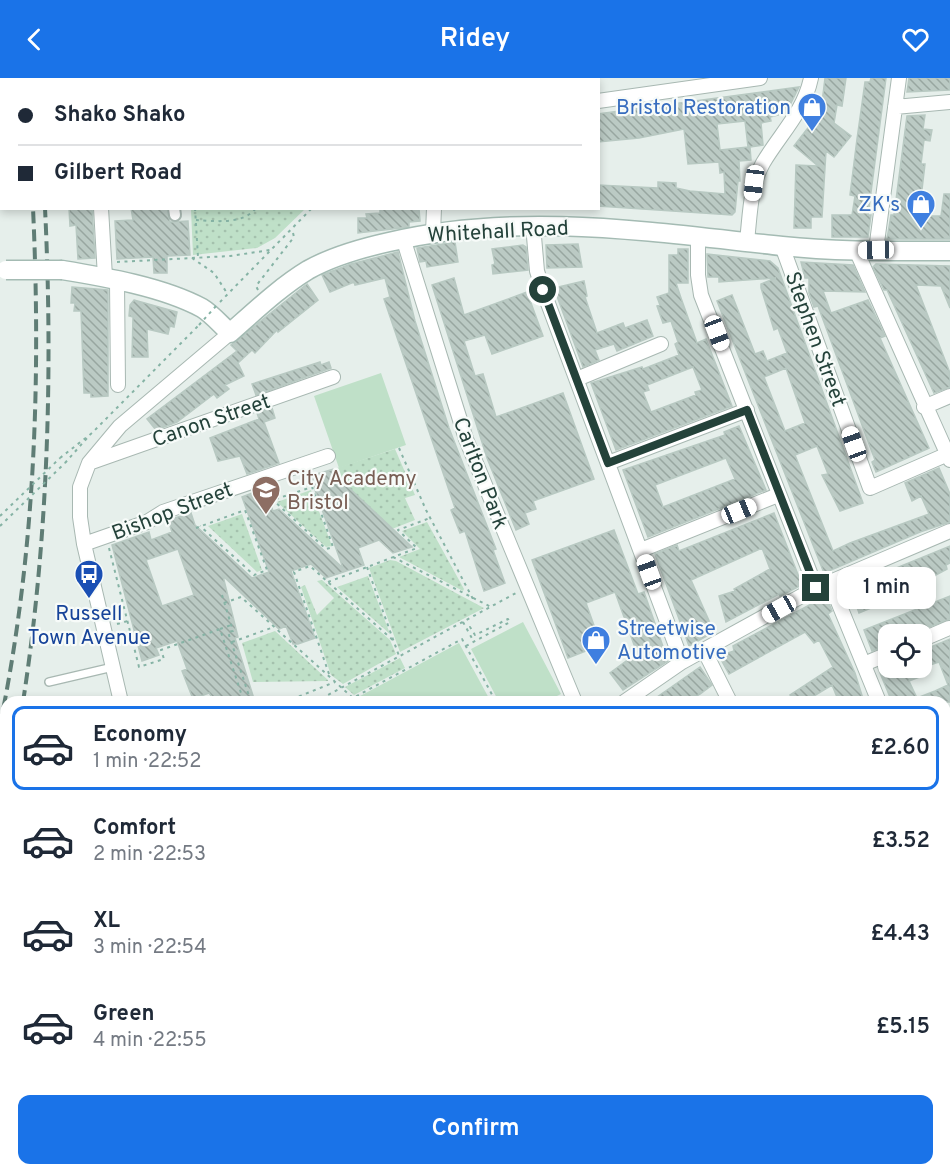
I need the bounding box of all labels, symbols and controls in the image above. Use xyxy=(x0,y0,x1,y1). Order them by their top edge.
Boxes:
text: Ridey xyxy=(440,22,510,56)
icon: back xyxy=(18,23,51,56)
icon: heart xyxy=(899,23,932,56)
shop icon: Bristol Restoration xyxy=(796,91,828,133)
place label: Bristol Restoration xyxy=(616,95,791,122)
text: Shako Shako xyxy=(54,102,186,129)
text: Gilbert Road xyxy=(54,160,182,187)
car xyxy=(743,164,765,202)
shop icon: ZK's xyxy=(905,188,937,230)
place label: ZK's xyxy=(858,192,900,219)
street label: Whitehall Road xyxy=(427,215,569,250)
car xyxy=(858,241,894,259)
street label: Stephen Street xyxy=(778,268,852,411)
route start xyxy=(529,276,556,303)
car xyxy=(702,313,732,353)
street label: Canon Street xyxy=(149,389,274,454)
street label: Carlton Park xyxy=(446,414,513,533)
car xyxy=(839,424,869,464)
place label: City Academy Bristol xyxy=(287,466,417,517)
school or university icon: City Academy Bristol xyxy=(250,474,282,516)
street label: Bishop Street xyxy=(108,477,237,548)
car xyxy=(719,496,759,526)
car xyxy=(634,552,664,592)
bus stop icon: Russell Town Avenue xyxy=(73,558,105,600)
callout: 1 min xyxy=(837,567,936,609)
route end xyxy=(802,574,829,601)
text: 1 min xyxy=(863,575,910,601)
car xyxy=(759,592,799,626)
place label: Russell Town Avenue xyxy=(28,601,151,652)
place label: Streetwise Automotive xyxy=(617,616,727,667)
shop icon: Streetwise Automotive xyxy=(580,624,612,666)
map controls xyxy=(878,624,932,678)
button: locate xyxy=(878,624,932,678)
icon: car xyxy=(21,721,75,775)
text: Economy xyxy=(93,722,187,749)
text: £2.60 xyxy=(870,735,930,762)
text: 1 min · 22:52 xyxy=(93,749,201,775)
icon: car xyxy=(21,814,75,868)
text: Comfort xyxy=(93,815,176,842)
text: £3.52 xyxy=(872,828,930,855)
text: 2 min · 22:53 xyxy=(93,842,206,868)
icon: car xyxy=(21,907,75,961)
text: XL xyxy=(93,908,120,935)
text: £4.43 xyxy=(870,921,930,948)
text: 3 min · 22:54 xyxy=(93,935,207,961)
icon: car xyxy=(21,1000,75,1054)
text: Green xyxy=(93,1001,155,1028)
text: £5.15 xyxy=(876,1014,930,1041)
text: 4 min · 22:55 xyxy=(93,1028,207,1054)
button: Confirm xyxy=(18,1095,933,1164)

